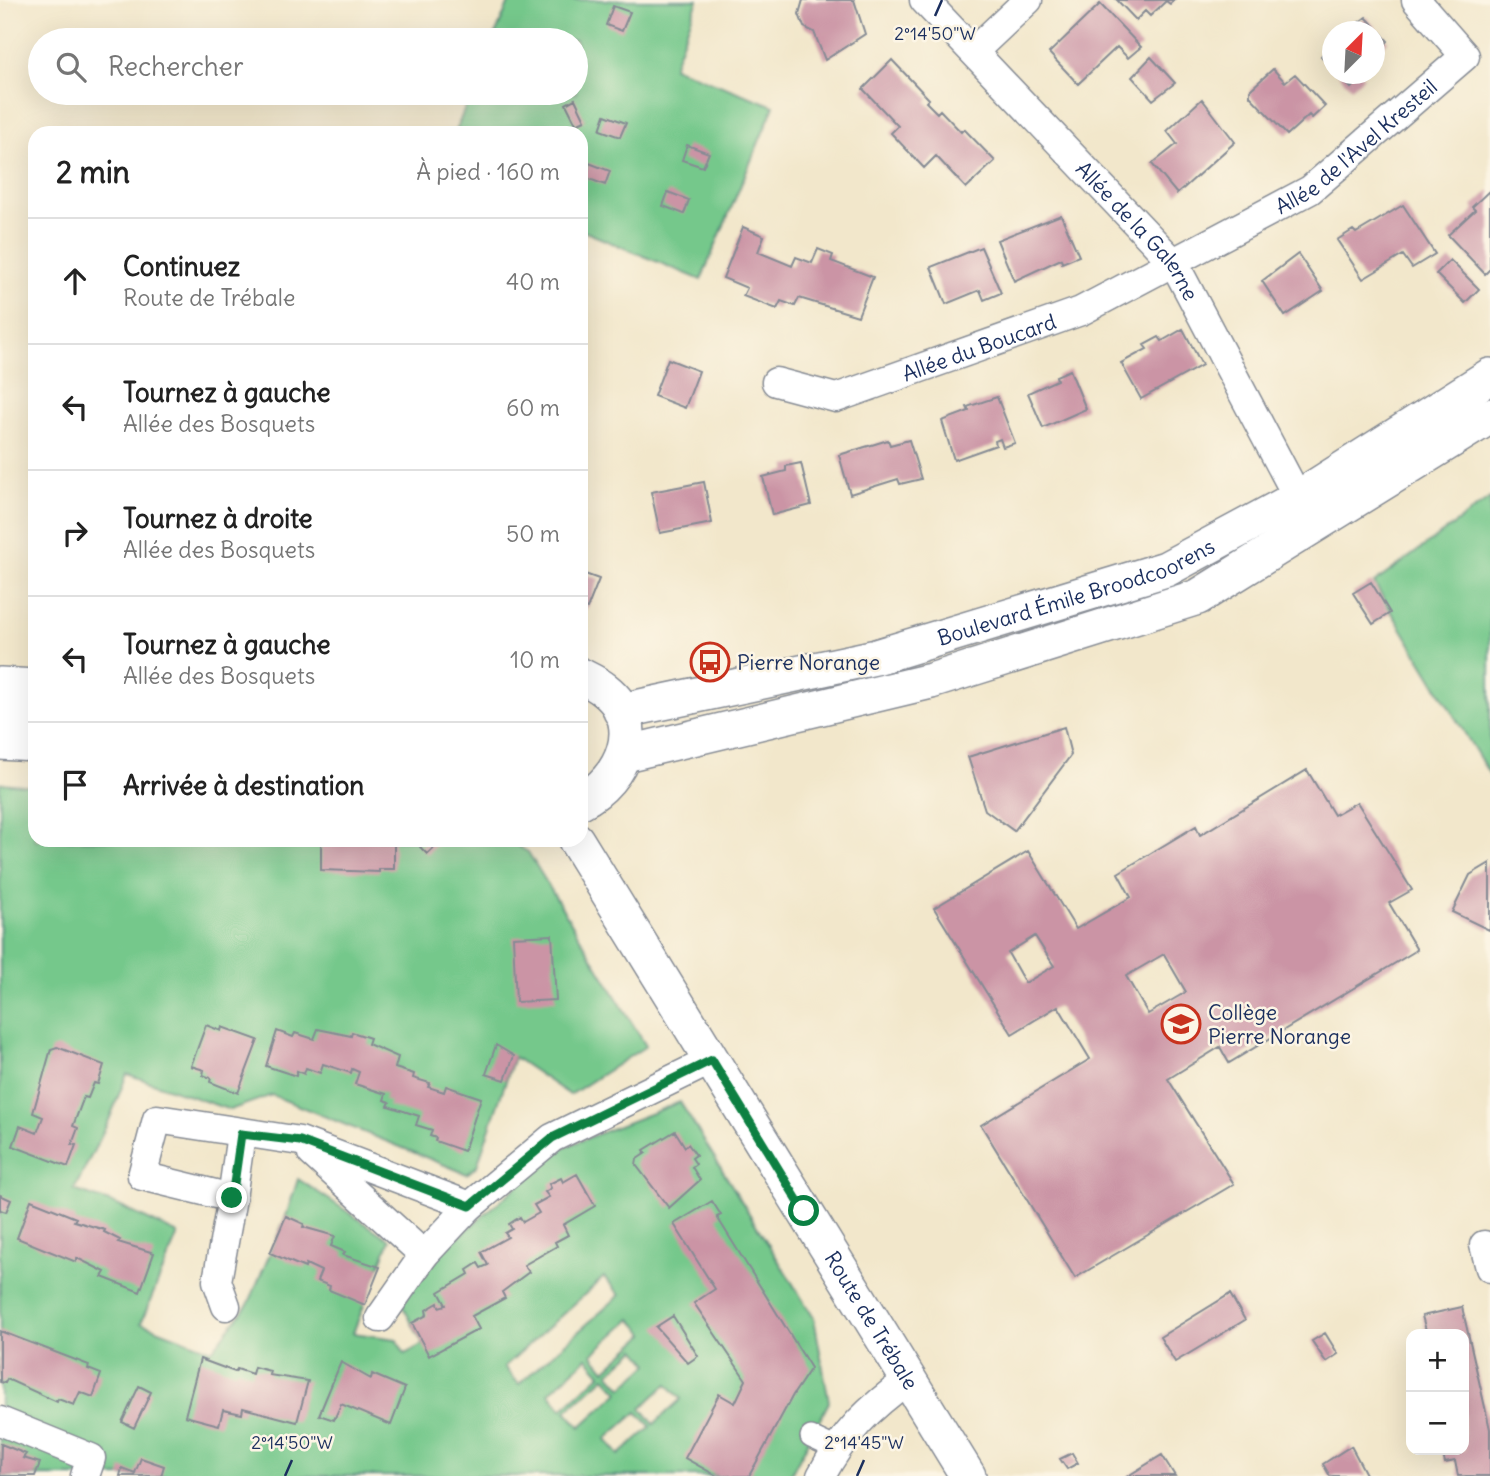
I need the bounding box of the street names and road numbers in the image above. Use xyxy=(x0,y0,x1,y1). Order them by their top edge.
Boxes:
street label: Allée de l'Avel Kresteil xyxy=(1270,73,1443,220)
street label: Allée de la Galerne xyxy=(1071,155,1205,305)
street label: Allée du Boucard xyxy=(899,307,1060,387)
street label: Boulevard Émile Broodcoorens xyxy=(934,532,1219,651)
street label: Route de Trébale xyxy=(819,1246,925,1394)

